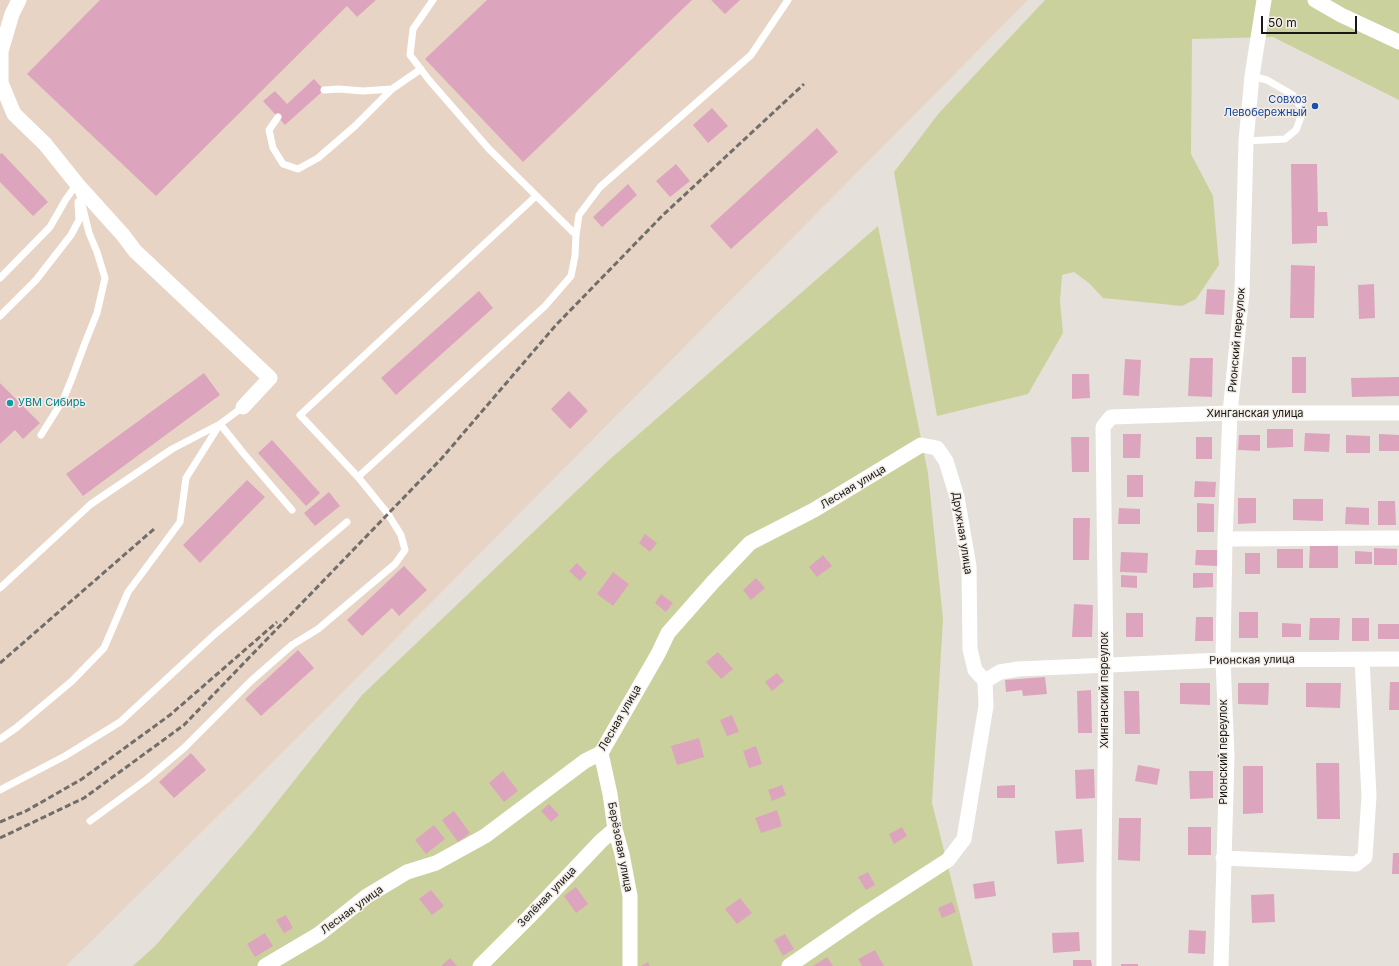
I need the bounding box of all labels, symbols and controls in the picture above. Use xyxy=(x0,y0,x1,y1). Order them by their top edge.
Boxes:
scale bar xyxy=(1263,8,1359,34)
text: 50 m xyxy=(1268,15,1297,30)
place label: Совхоз Левобережный xyxy=(1224,93,1307,119)
marker: Совхоз Левобережный xyxy=(1310,101,1320,111)
street label: Рионский переулок xyxy=(1226,287,1248,393)
place label: УВМ Сибирь xyxy=(18,396,86,410)
marker: УВМ Сибирь xyxy=(5,398,15,408)
street label: Хинганская улица xyxy=(1207,407,1303,421)
street label: Лесная улица xyxy=(818,462,888,512)
street label: Дружная улица xyxy=(949,491,975,575)
street label: Хинганский переулок xyxy=(1098,632,1112,748)
street label: Рионская улица xyxy=(1209,653,1295,667)
street label: Лесная улица xyxy=(596,683,644,753)
street label: Рионский переулок xyxy=(1217,699,1231,805)
street label: Берёзовая улица xyxy=(605,801,635,893)
street label: Зелёная улица xyxy=(515,864,579,930)
street label: Лесная улица xyxy=(318,883,386,937)

